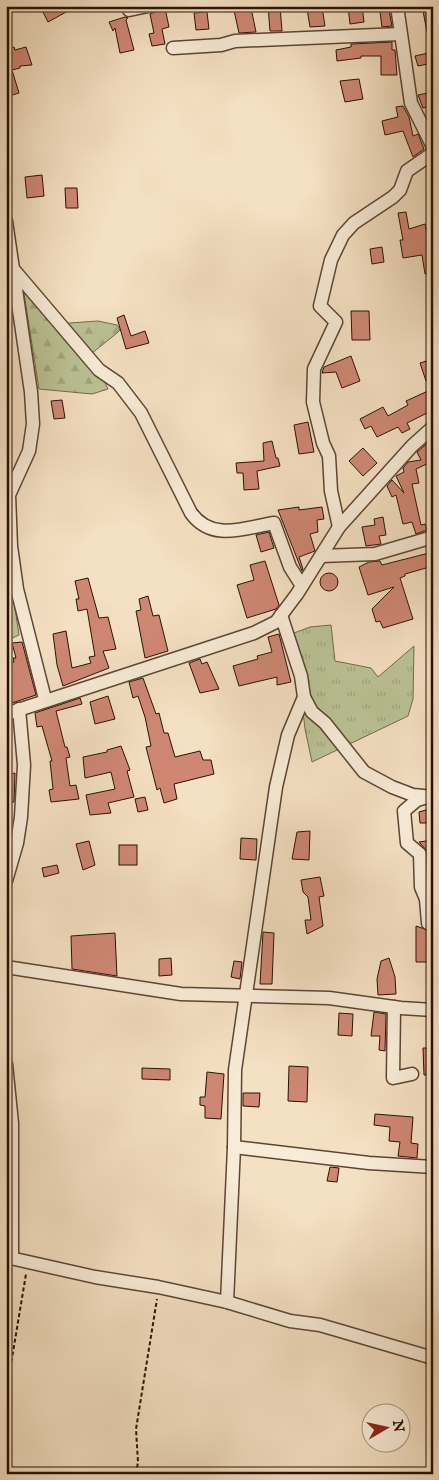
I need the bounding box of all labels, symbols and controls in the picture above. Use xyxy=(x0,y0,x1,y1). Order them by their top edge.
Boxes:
north arrow xyxy=(362,1402,412,1452)
text: N xyxy=(388,1418,408,1434)

